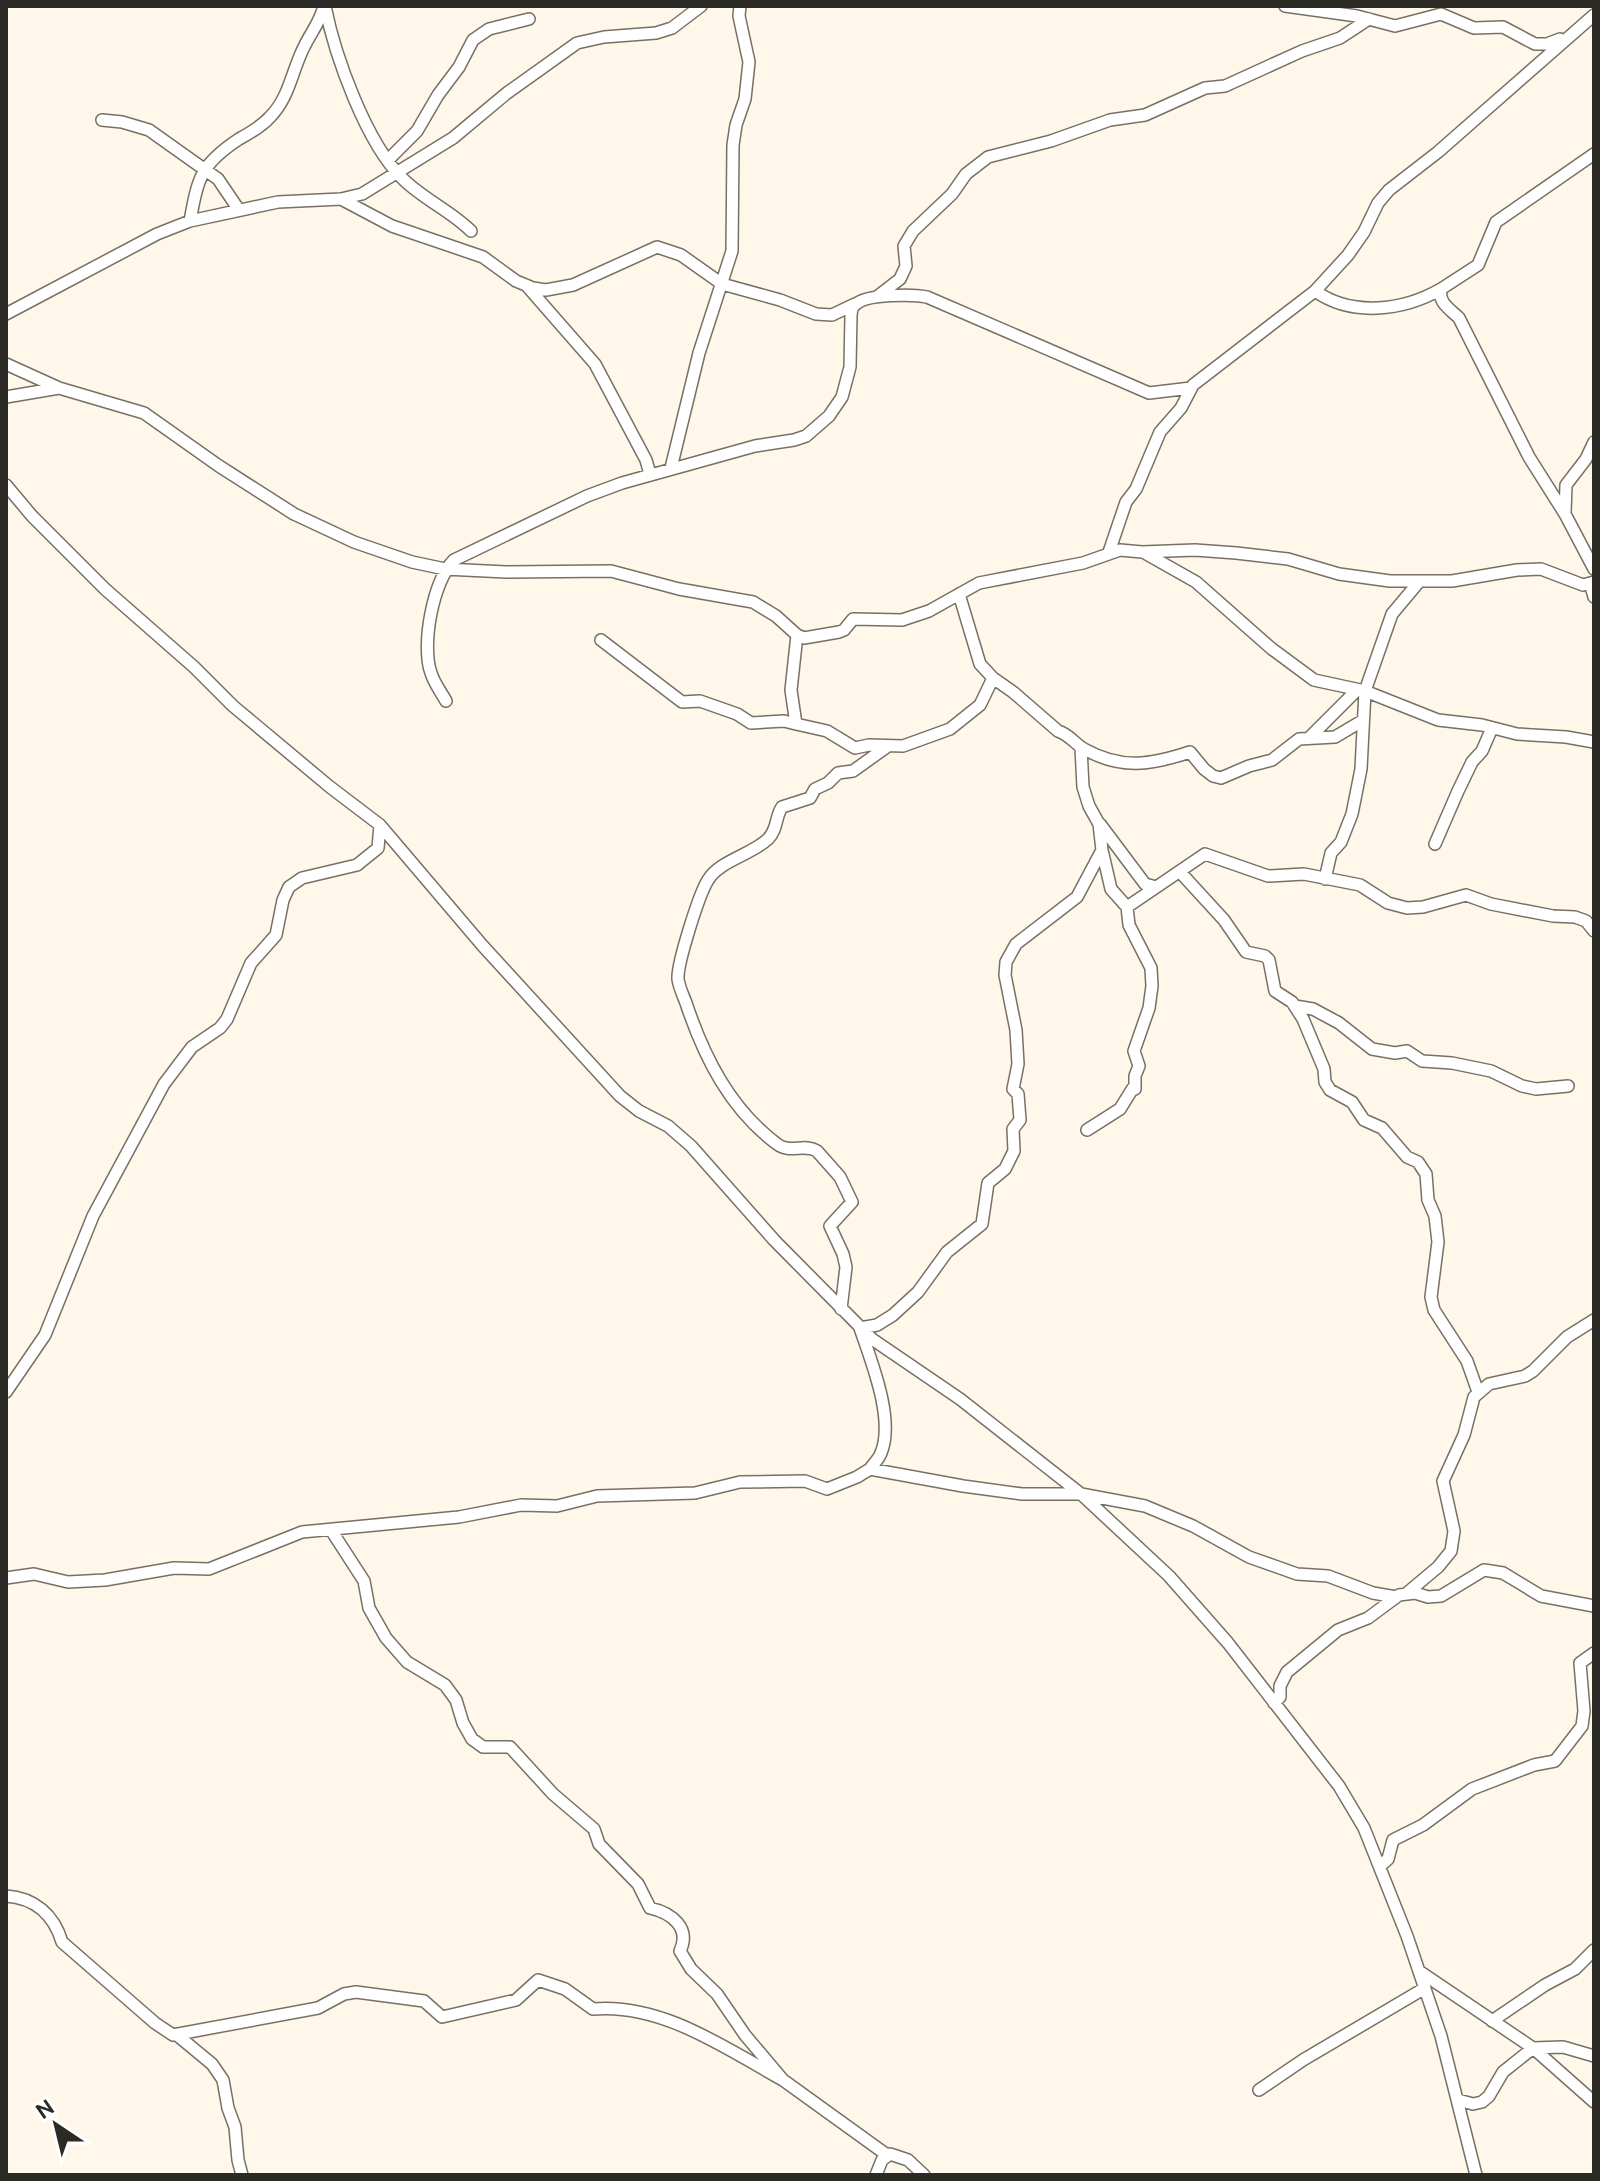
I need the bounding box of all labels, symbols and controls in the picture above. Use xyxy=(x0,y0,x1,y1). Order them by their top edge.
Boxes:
north arrow xyxy=(16,2085,96,2165)
text: N xyxy=(30,2093,58,2123)

